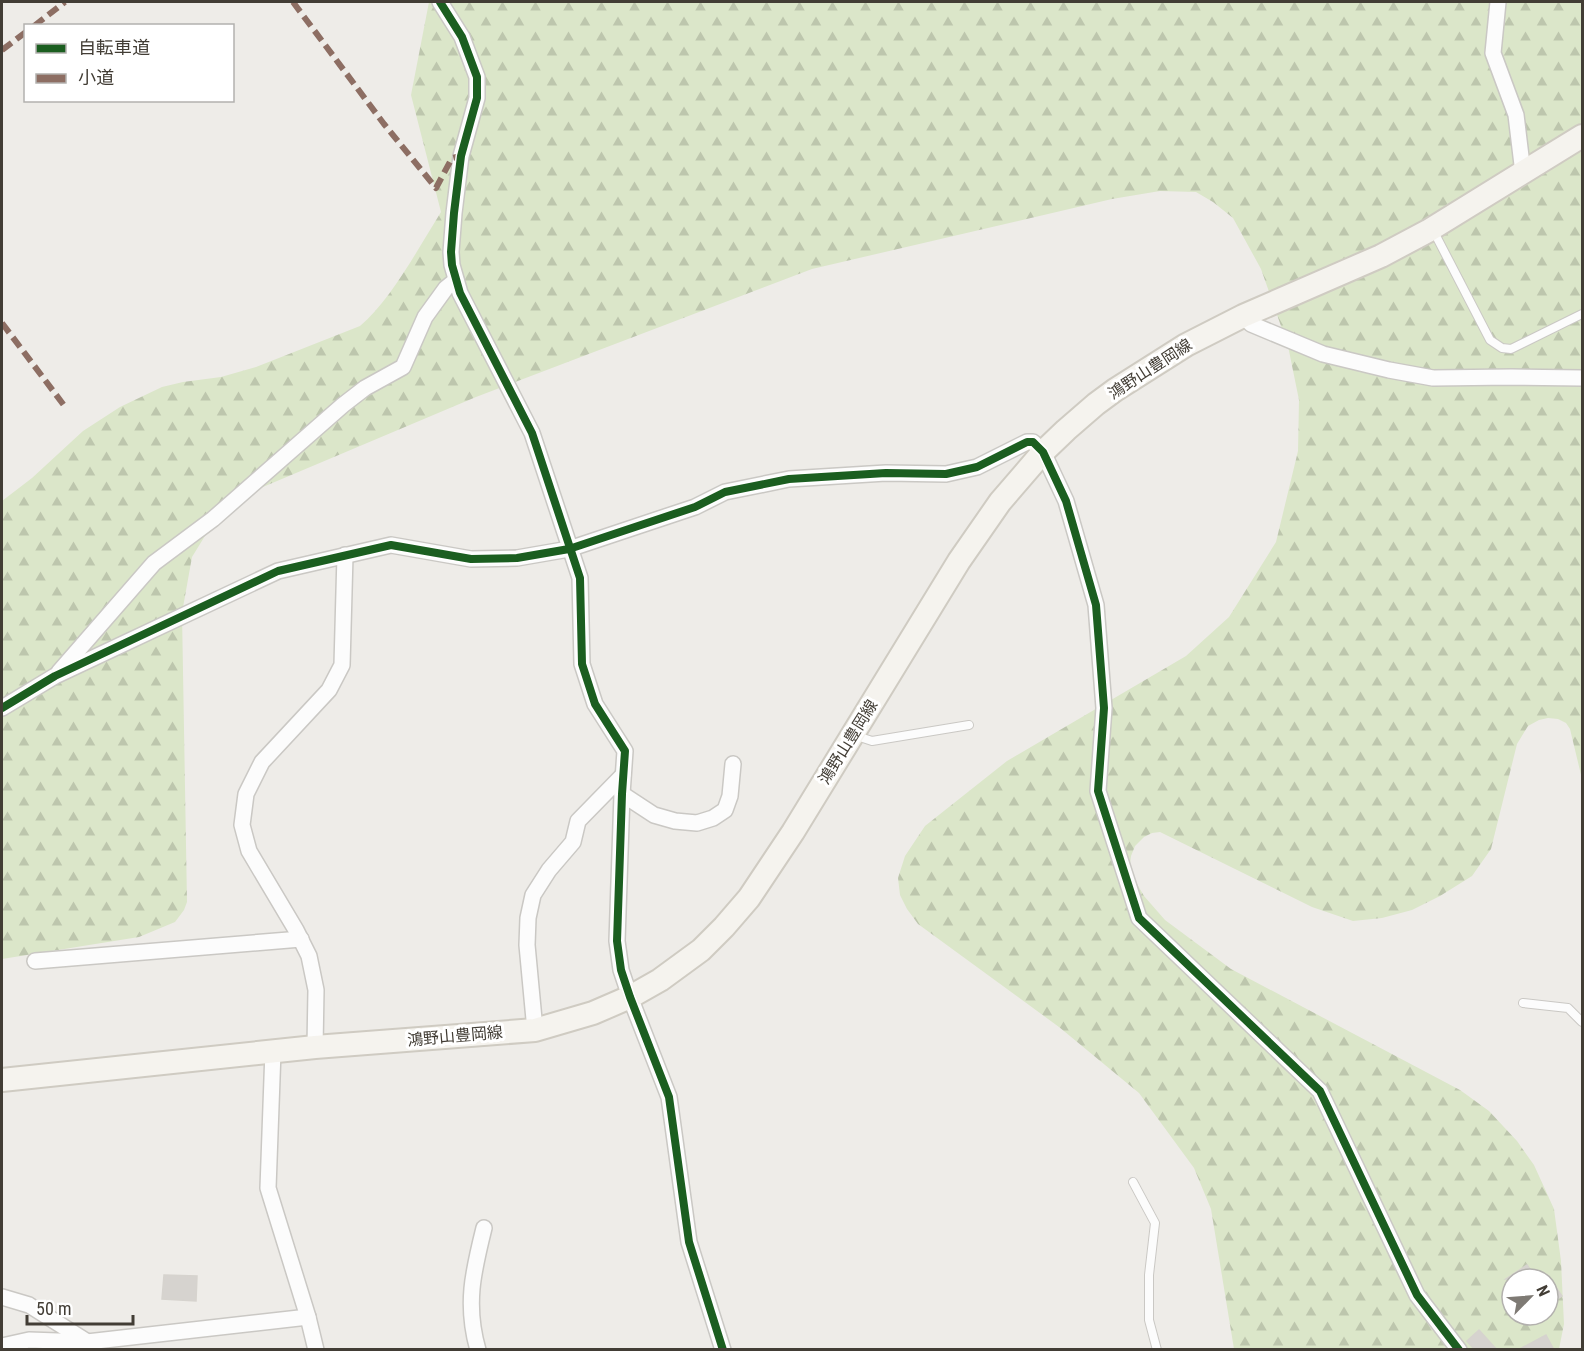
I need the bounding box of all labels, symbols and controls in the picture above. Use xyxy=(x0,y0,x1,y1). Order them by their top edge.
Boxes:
legend xyxy=(24,24,234,102)
text: 自転車道 xyxy=(78,37,150,58)
text: 小道 xyxy=(78,67,114,88)
street label: 鴻野山豊岡線 xyxy=(1105,335,1195,403)
street label: 鴻野山豊岡線 xyxy=(815,696,881,788)
street label: 鴻野山豊岡線 xyxy=(406,1022,504,1050)
north arrow xyxy=(1500,1267,1560,1327)
text: N xyxy=(1532,1282,1554,1299)
scale bar xyxy=(27,1288,134,1326)
text: 50 m xyxy=(36,1298,71,1319)

